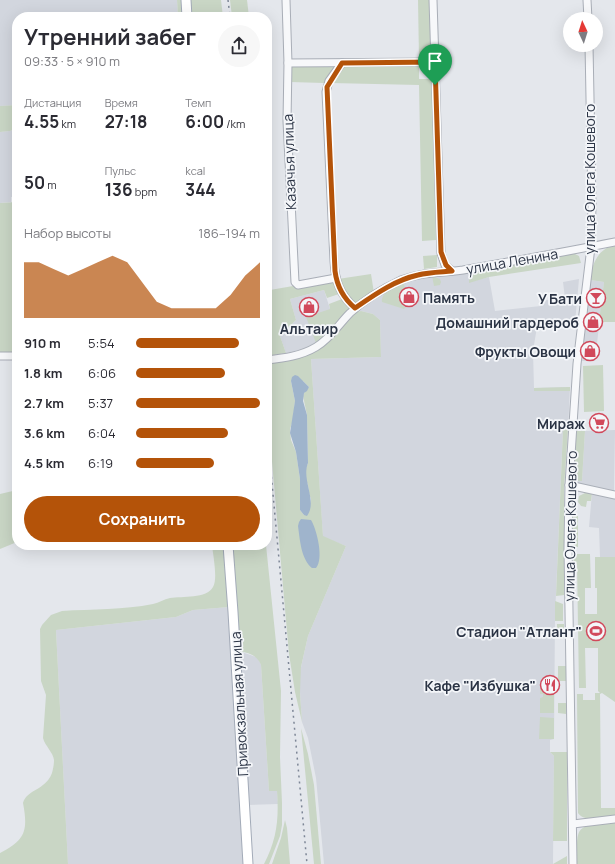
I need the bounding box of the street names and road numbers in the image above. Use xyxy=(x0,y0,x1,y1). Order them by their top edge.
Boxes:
street label: улица Олега Кошевого xyxy=(580,104,599,254)
street label: Казачья улица xyxy=(278,114,300,210)
street label: улица Ленина xyxy=(465,244,559,278)
street label: улица Олега Кошевого xyxy=(559,450,581,602)
street label: Привокзальная улица xyxy=(226,631,252,777)

